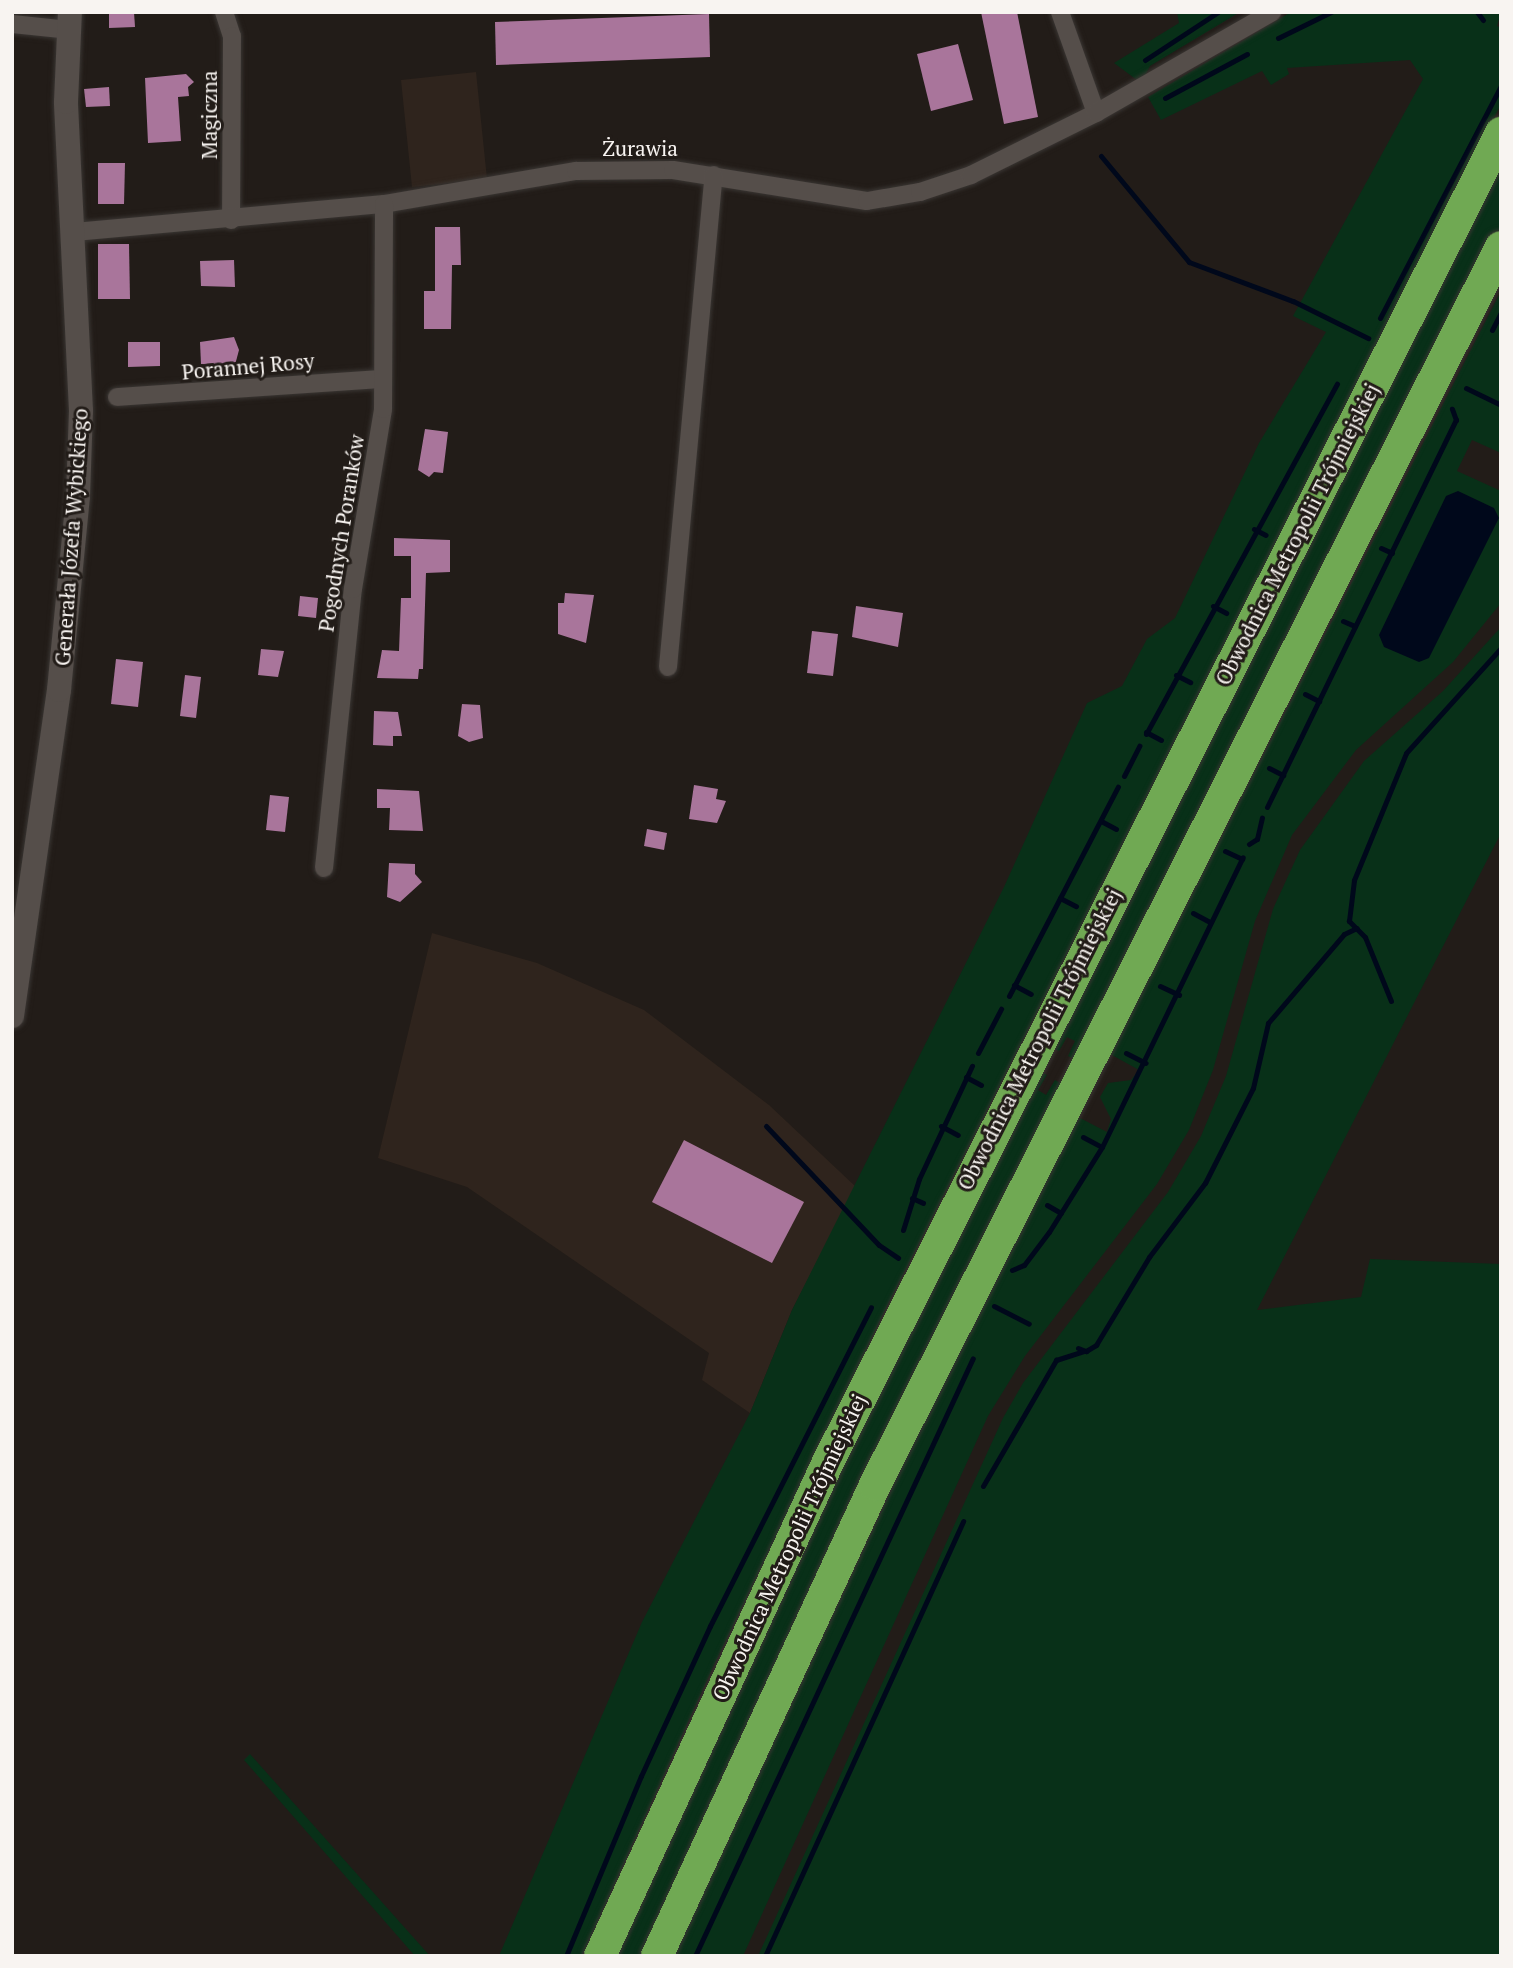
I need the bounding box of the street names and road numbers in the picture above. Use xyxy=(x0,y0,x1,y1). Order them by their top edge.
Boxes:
street label: Magiczna xyxy=(196,71,222,159)
street label: Żurawia xyxy=(602,135,678,161)
street label: Porannej Rosy xyxy=(181,348,315,384)
street label: Obwodnica Metropolii Trójmiejskiej xyxy=(1210,379,1384,689)
street label: Generała Józefa Wybickiego xyxy=(49,407,93,667)
street label: Pogodnych Poranków xyxy=(313,432,369,634)
street label: Obwodnica Metropolii Trójmiejskiej xyxy=(952,884,1126,1194)
street label: Obwodnica Metropolii Trójmiejskiej xyxy=(707,1390,871,1704)

